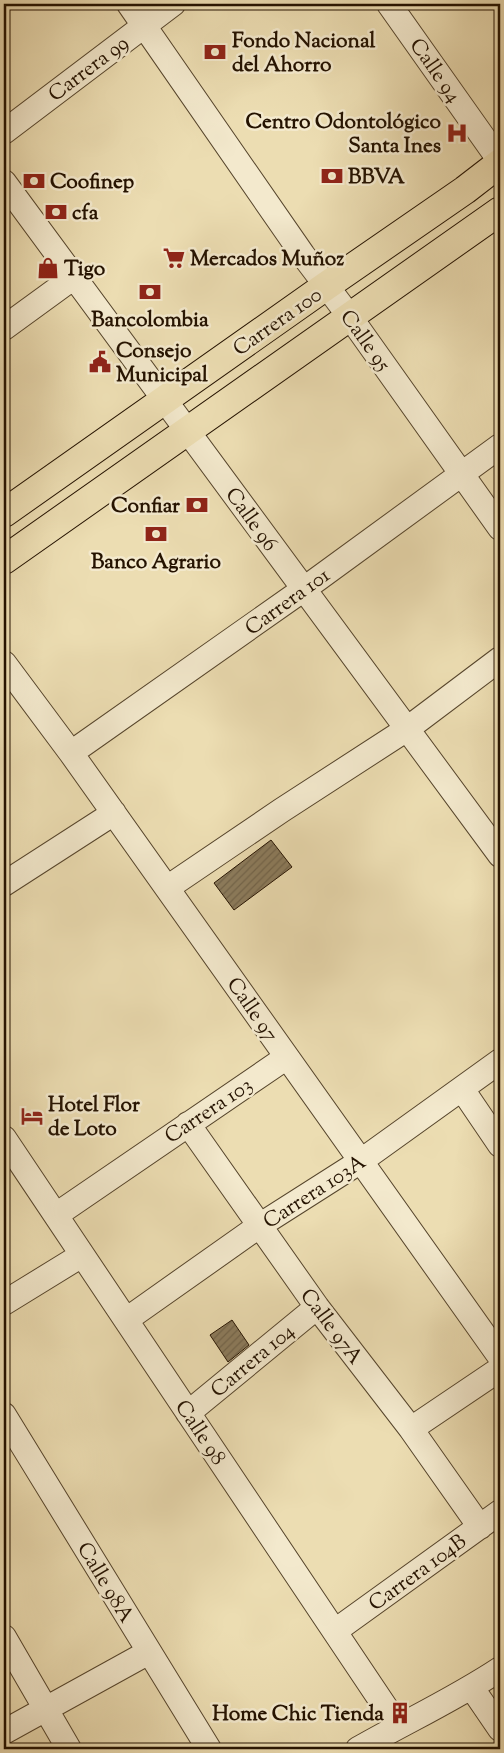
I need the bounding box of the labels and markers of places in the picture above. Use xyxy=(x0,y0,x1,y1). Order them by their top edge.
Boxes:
place label: Fondo Nacional del Ahorro xyxy=(232,27,376,81)
bank icon: Fondo Nacional del Ahorro xyxy=(202,39,228,65)
place label: Centro Odontológico Santa Ines xyxy=(246,108,442,162)
hospital icon: Centro Odontológico Santa Ines xyxy=(444,120,470,146)
bank icon: BBVA xyxy=(319,163,345,189)
place label: BBVA xyxy=(348,163,406,193)
bank icon: Coofinep xyxy=(21,168,47,194)
place label: Coofinep xyxy=(50,168,134,198)
bank icon: cfa xyxy=(43,199,69,225)
place label: cfa xyxy=(72,199,99,229)
supermarket icon: Mercados Muñoz xyxy=(161,245,187,271)
place label: Mercados Muñoz xyxy=(190,245,344,275)
shop icon: Tigo xyxy=(35,255,61,281)
place label: Tigo xyxy=(64,255,106,285)
bank icon: Bancolombia xyxy=(137,279,163,305)
place label: Bancolombia xyxy=(91,306,209,336)
place label: Consejo Municipal xyxy=(116,337,208,391)
public building icon: Consejo Municipal xyxy=(87,349,113,375)
place label: Confiar xyxy=(111,492,180,522)
bank icon: Confiar xyxy=(184,492,210,518)
bank icon: Banco Agrario xyxy=(143,521,169,547)
place label: Banco Agrario xyxy=(91,548,221,578)
place label: Hotel Flor de Loto xyxy=(48,1091,140,1145)
hotel icon: Hotel Flor de Loto xyxy=(19,1103,45,1129)
place label: Home Chic Tienda xyxy=(212,1700,384,1730)
building icon: Home Chic Tienda xyxy=(387,1700,413,1726)

